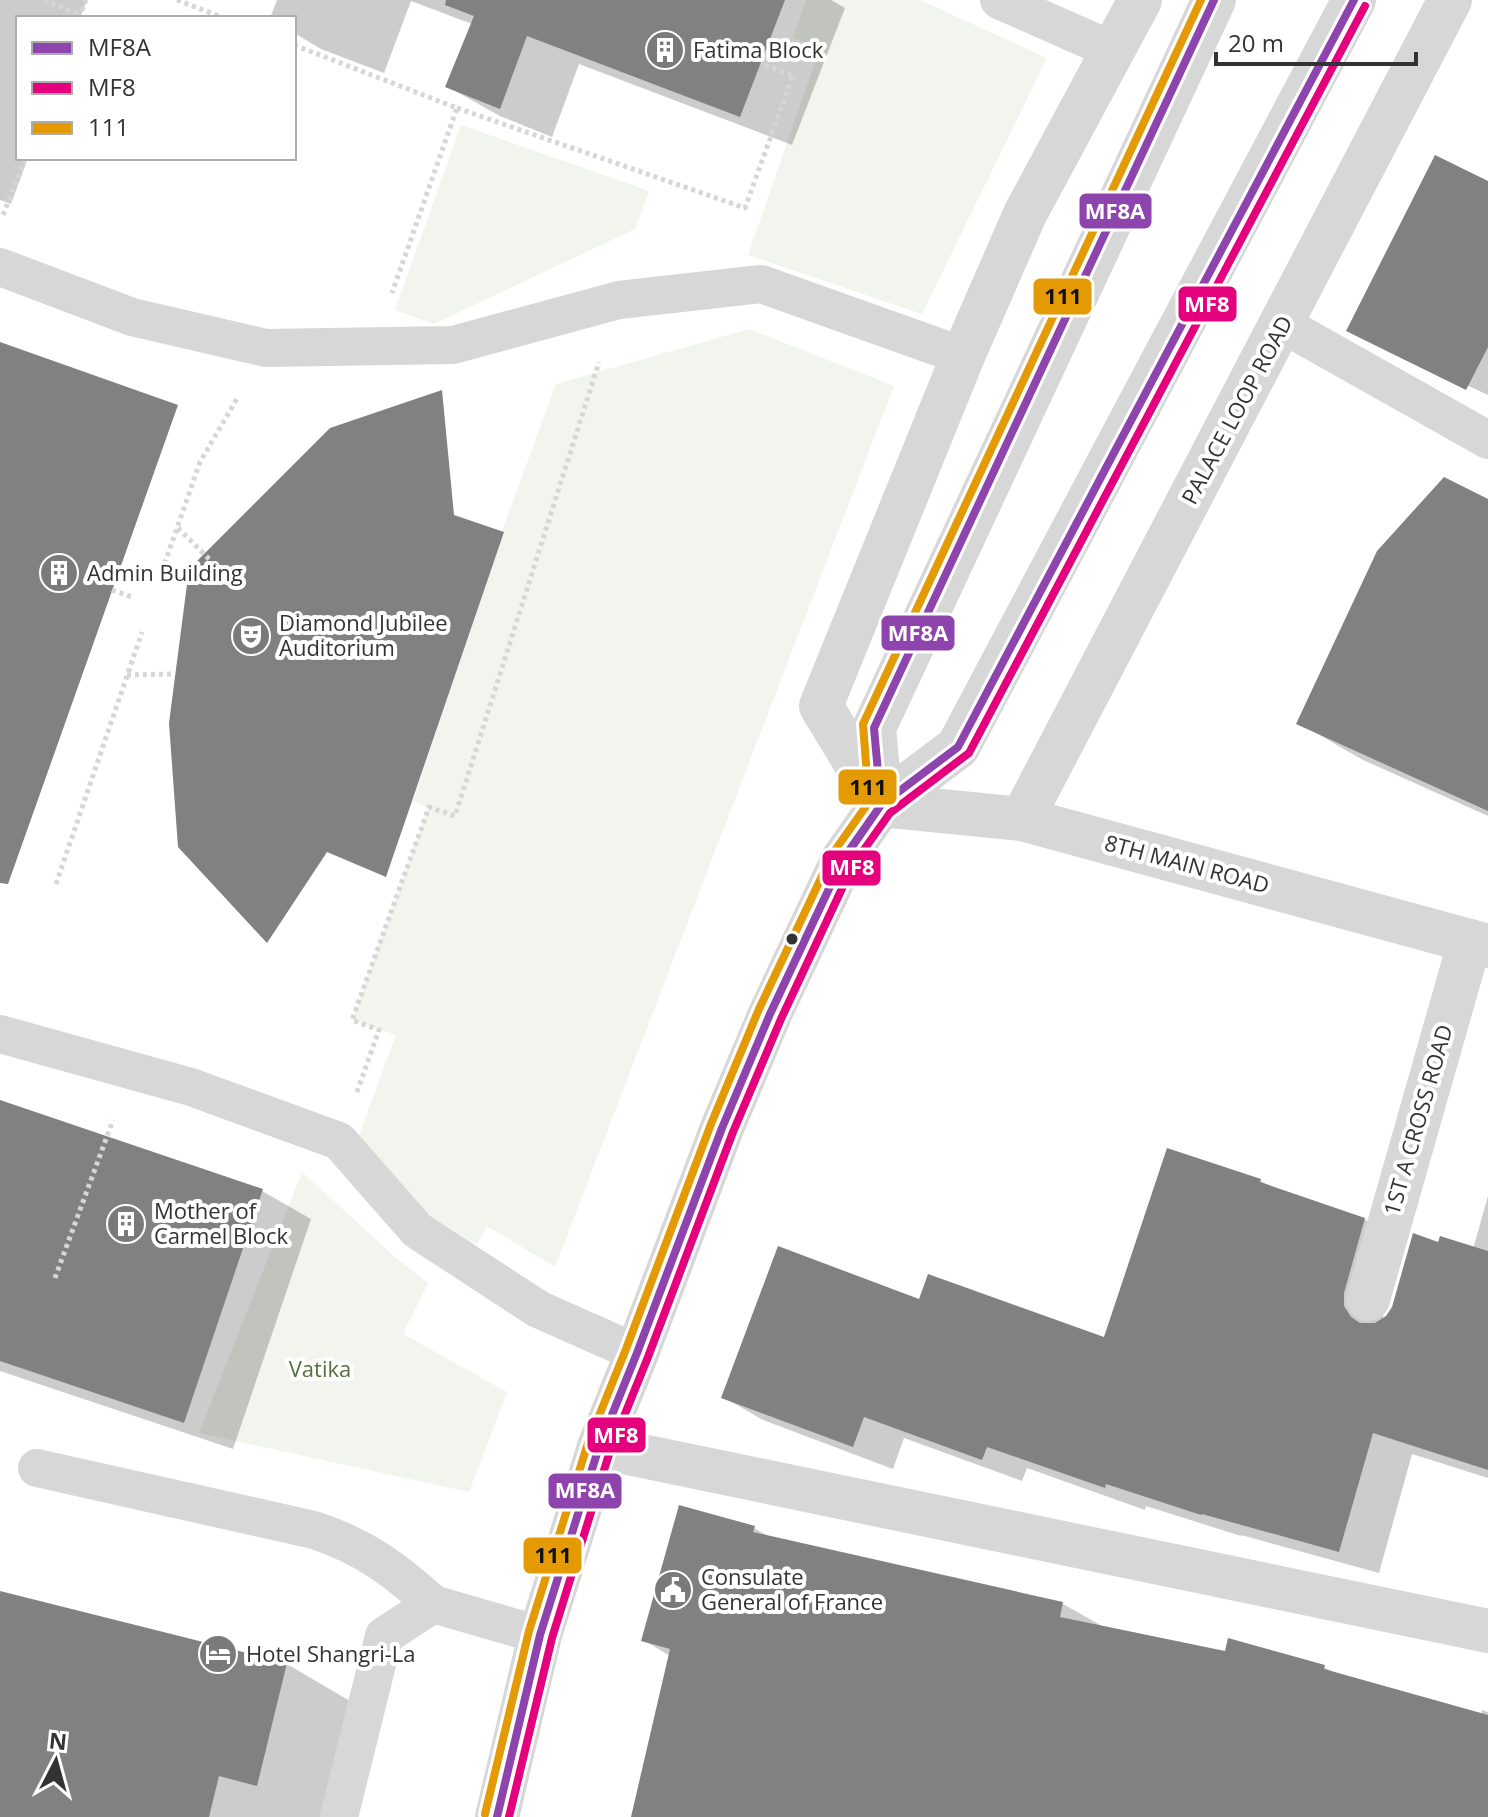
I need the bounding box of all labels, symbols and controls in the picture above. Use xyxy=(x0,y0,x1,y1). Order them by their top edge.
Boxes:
legend xyxy=(16,16,296,160)
scale bar xyxy=(1216,16,1416,66)
text: 20 m xyxy=(1228,26,1284,59)
building icon: Fatima Block xyxy=(644,29,686,71)
text: MF8A xyxy=(88,30,152,63)
place label: Fatima Block xyxy=(693,34,824,64)
text: MF8 xyxy=(88,70,136,103)
text: 111 xyxy=(88,110,129,143)
line badge: MF8A xyxy=(1078,192,1153,230)
text: MF8A xyxy=(1085,195,1146,225)
line badge: 111 xyxy=(1032,277,1093,316)
text: 111 xyxy=(1044,280,1082,310)
line badge: MF8 xyxy=(1177,285,1238,323)
text: MF8 xyxy=(1184,288,1230,318)
street label: PALACE LOOP ROAD xyxy=(1174,310,1299,509)
building icon: Admin Building xyxy=(38,552,80,594)
place label: Admin Building xyxy=(87,557,243,587)
place label: Diamond Jubilee Auditorium xyxy=(279,607,448,662)
line badge: MF8A xyxy=(880,614,956,652)
theatre icon: Diamond Jubilee Auditorium xyxy=(230,615,272,657)
text: MF8A xyxy=(888,617,949,647)
line badge: 111 xyxy=(837,768,898,806)
text: 111 xyxy=(849,771,887,801)
street label: 8TH MAIN ROAD xyxy=(1102,827,1273,899)
line badge: MF8 xyxy=(821,849,882,887)
text: MF8 xyxy=(829,851,875,881)
unlabelled marker xyxy=(784,931,800,947)
street label: 1ST A CROSS ROAD xyxy=(1375,1021,1459,1219)
place label: Mother of Carmel Block xyxy=(154,1195,289,1250)
building icon: Mother of Carmel Block xyxy=(105,1203,147,1245)
park label: Vatika xyxy=(289,1353,351,1383)
line badge: MF8 xyxy=(586,1416,647,1454)
text: MF8 xyxy=(593,1419,639,1449)
line badge: MF8A xyxy=(547,1472,623,1510)
text: MF8A xyxy=(555,1474,616,1504)
line badge: 111 xyxy=(522,1536,583,1575)
text: 111 xyxy=(534,1539,572,1569)
place label: Consulate General of France xyxy=(701,1561,883,1616)
public building icon: Consulate General of France xyxy=(652,1569,694,1611)
hotel icon: Hotel Shangri-La xyxy=(197,1633,239,1675)
place label: Hotel Shangri-La xyxy=(246,1638,415,1668)
north arrow xyxy=(16,1721,96,1801)
text: N xyxy=(48,1724,69,1756)

